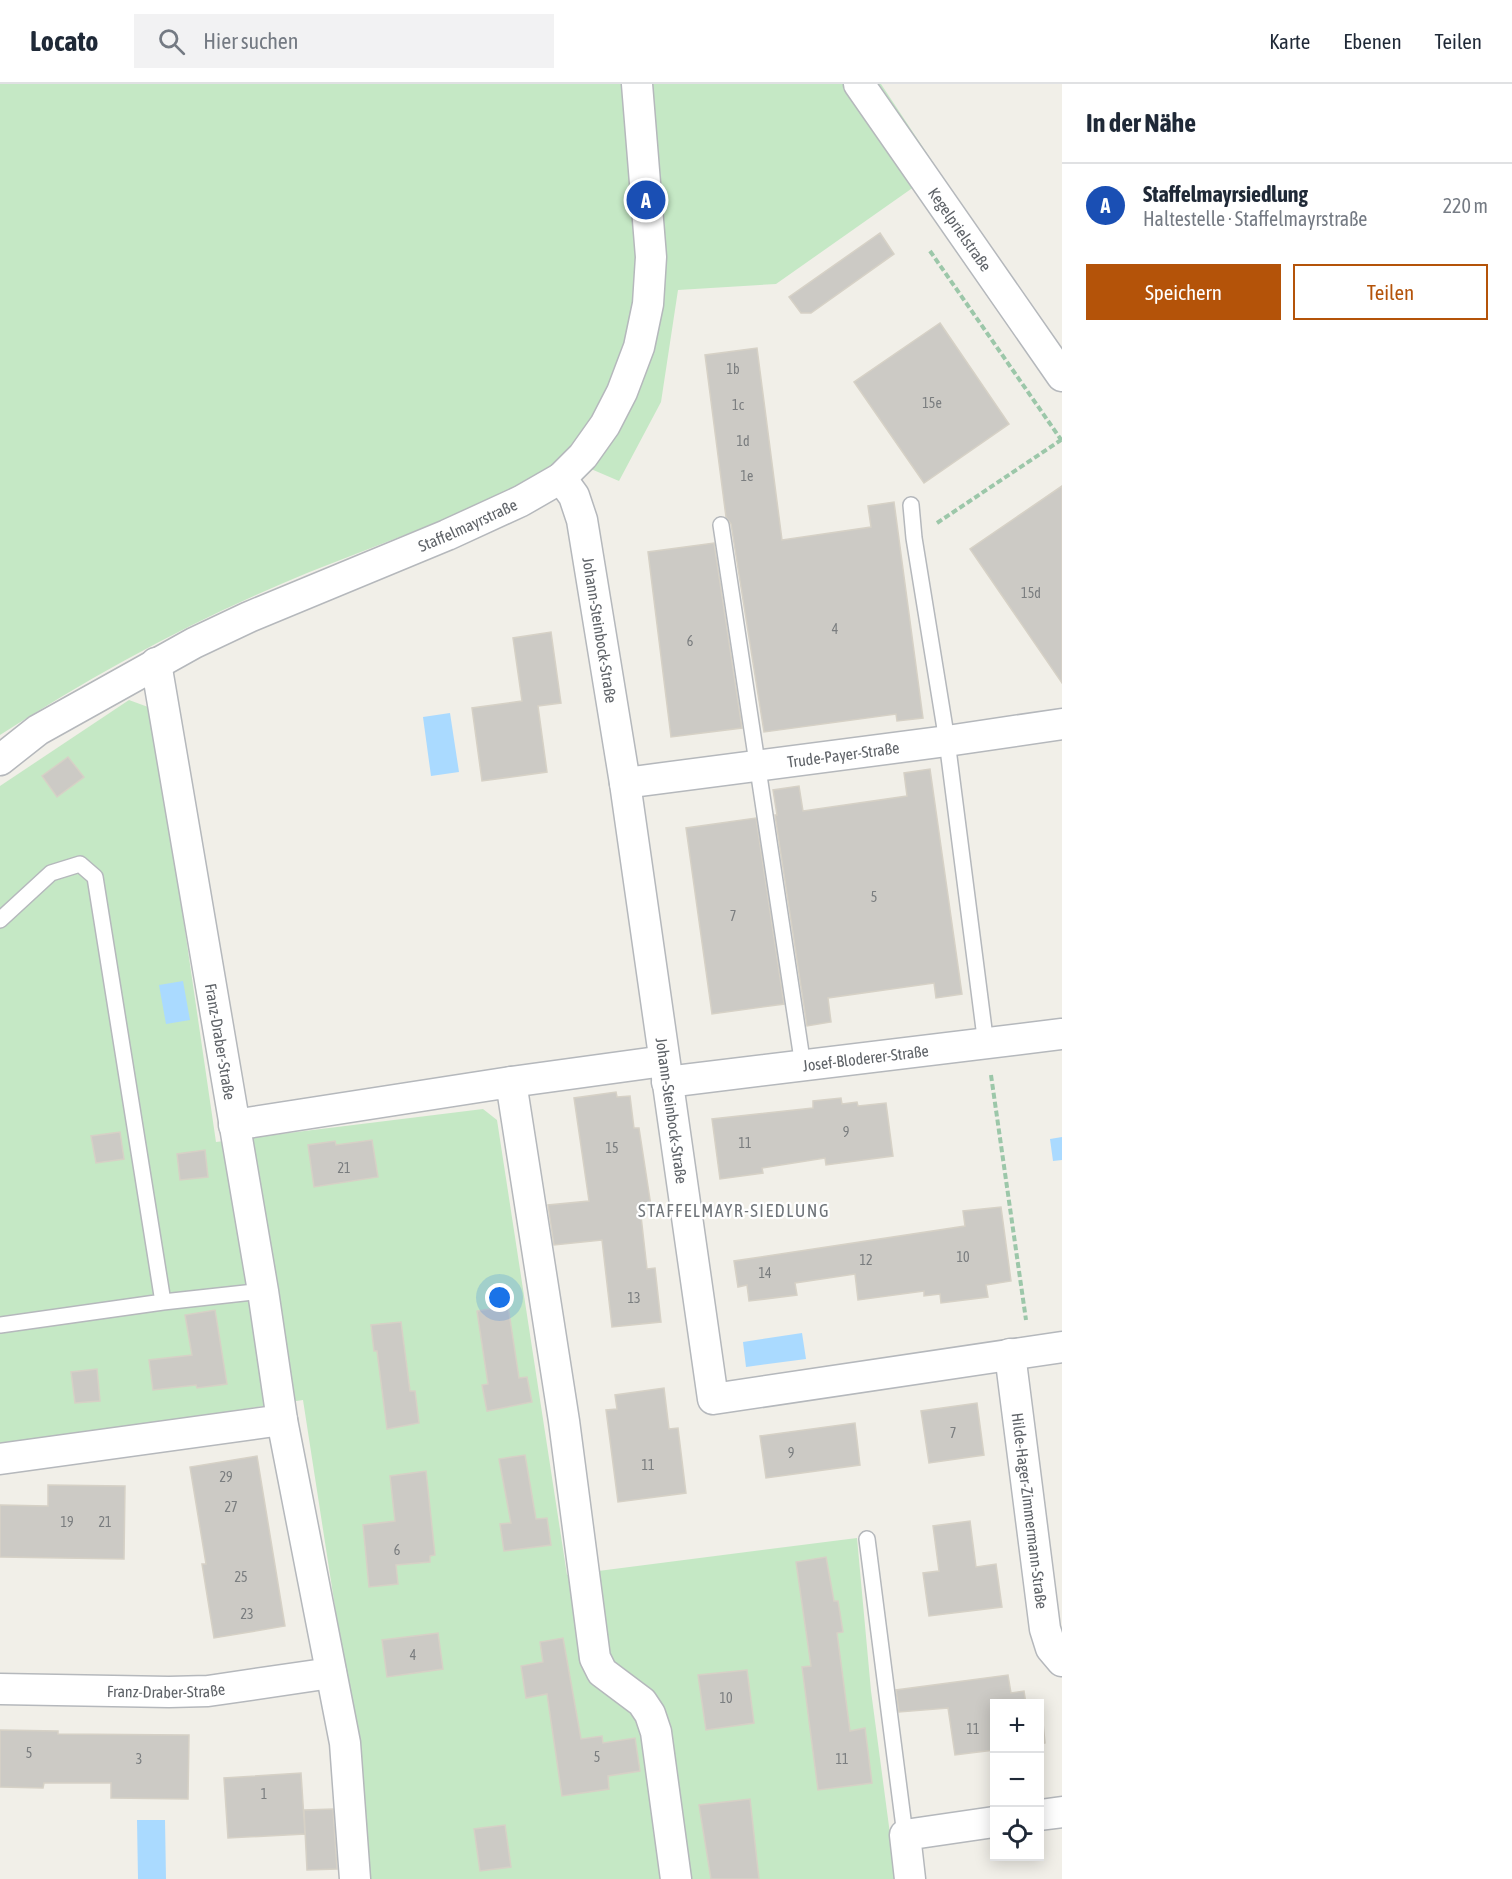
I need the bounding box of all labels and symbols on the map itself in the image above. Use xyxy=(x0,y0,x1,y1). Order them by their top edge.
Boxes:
pin: A xyxy=(626,178,666,222)
street label: Kegelprielstraße xyxy=(925,184,995,274)
house number: 1b xyxy=(726,361,740,377)
house number: 15e xyxy=(922,395,942,411)
house number: 1c xyxy=(732,397,745,413)
house number: 1d xyxy=(736,433,750,449)
house number: 1e xyxy=(741,468,753,484)
street label: Staffelmayrstraße xyxy=(416,495,520,555)
street label: Johann-Steinbock-Straße xyxy=(579,556,621,704)
house number: 15d xyxy=(1021,585,1041,601)
house number: 4 xyxy=(832,621,839,637)
house number: 6 xyxy=(687,633,694,649)
street label: Trude-Payer-Straße xyxy=(786,738,900,771)
house number: 5 xyxy=(871,889,877,905)
house number: 7 xyxy=(730,908,736,924)
street label: Franz-Draber-Straße xyxy=(202,982,239,1101)
street label: Johann-Steinbock-Straße xyxy=(652,1036,691,1185)
street label: Josef-Bloderer-Straße xyxy=(801,1041,930,1074)
house number: 9 xyxy=(843,1124,849,1140)
house number: 11 xyxy=(738,1135,752,1151)
house number: 15 xyxy=(605,1140,619,1156)
house number: 21 xyxy=(337,1160,351,1176)
district label: STAFFELMAYR-SIEDLUNG xyxy=(638,1200,830,1221)
house number: 10 xyxy=(956,1249,970,1265)
house number: 12 xyxy=(859,1252,873,1268)
house number: 14 xyxy=(758,1265,772,1281)
your location xyxy=(485,1283,514,1312)
house number: 13 xyxy=(627,1290,641,1306)
street label: Hilde-Hager-Zimmermann-Straße xyxy=(1009,1412,1051,1610)
house number: 7 xyxy=(950,1425,956,1441)
house number: 9 xyxy=(788,1445,794,1461)
house number: 11 xyxy=(641,1457,655,1473)
house number: 29 xyxy=(219,1469,233,1485)
house number: 27 xyxy=(224,1499,238,1515)
house number: 19 xyxy=(60,1514,74,1530)
house number: 21 xyxy=(98,1514,112,1530)
house number: 6 xyxy=(394,1542,401,1558)
house number: 25 xyxy=(234,1569,248,1585)
house number: 23 xyxy=(240,1606,254,1622)
house number: 4 xyxy=(410,1647,417,1663)
street label: Franz-Draber-Straße xyxy=(107,1680,226,1701)
house number: 10 xyxy=(719,1690,733,1706)
house number: 11 xyxy=(966,1721,980,1737)
house number: 5 xyxy=(26,1745,32,1761)
house number: 5 xyxy=(594,1749,600,1765)
house number: 3 xyxy=(136,1751,142,1767)
house number: 11 xyxy=(835,1751,849,1767)
house number: 1 xyxy=(261,1786,267,1802)

